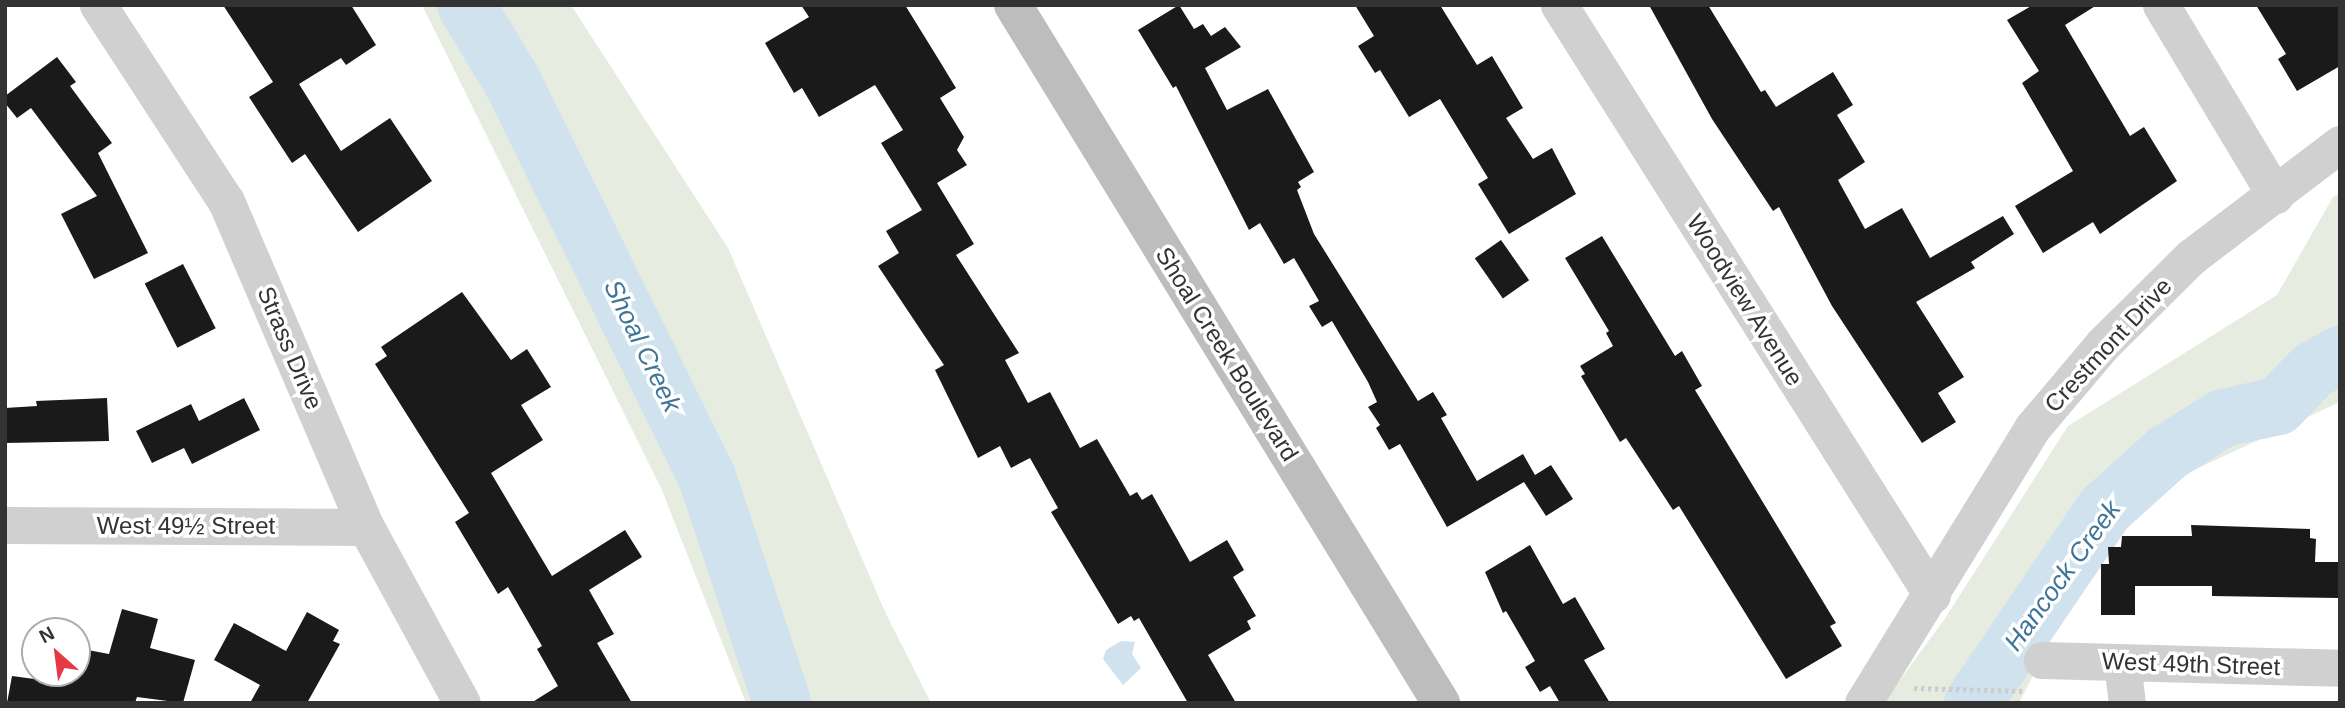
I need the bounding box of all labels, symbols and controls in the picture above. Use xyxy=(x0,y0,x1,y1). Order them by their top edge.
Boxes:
street label: Woodview Avenue xyxy=(1680,208,1810,392)
street label: Shoal Creek Boulevard xyxy=(1149,242,1305,466)
street label: Crestmont Drive xyxy=(2038,272,2178,418)
water label: Shoal Creek xyxy=(597,275,687,417)
street label: Strass Drive xyxy=(251,282,329,414)
water label: Hancock Creek xyxy=(1998,495,2128,657)
street label: West 49½ Street xyxy=(97,512,275,540)
north arrow xyxy=(21,617,91,687)
text: N xyxy=(36,622,58,647)
street label: West 49th Street xyxy=(2101,646,2281,682)

